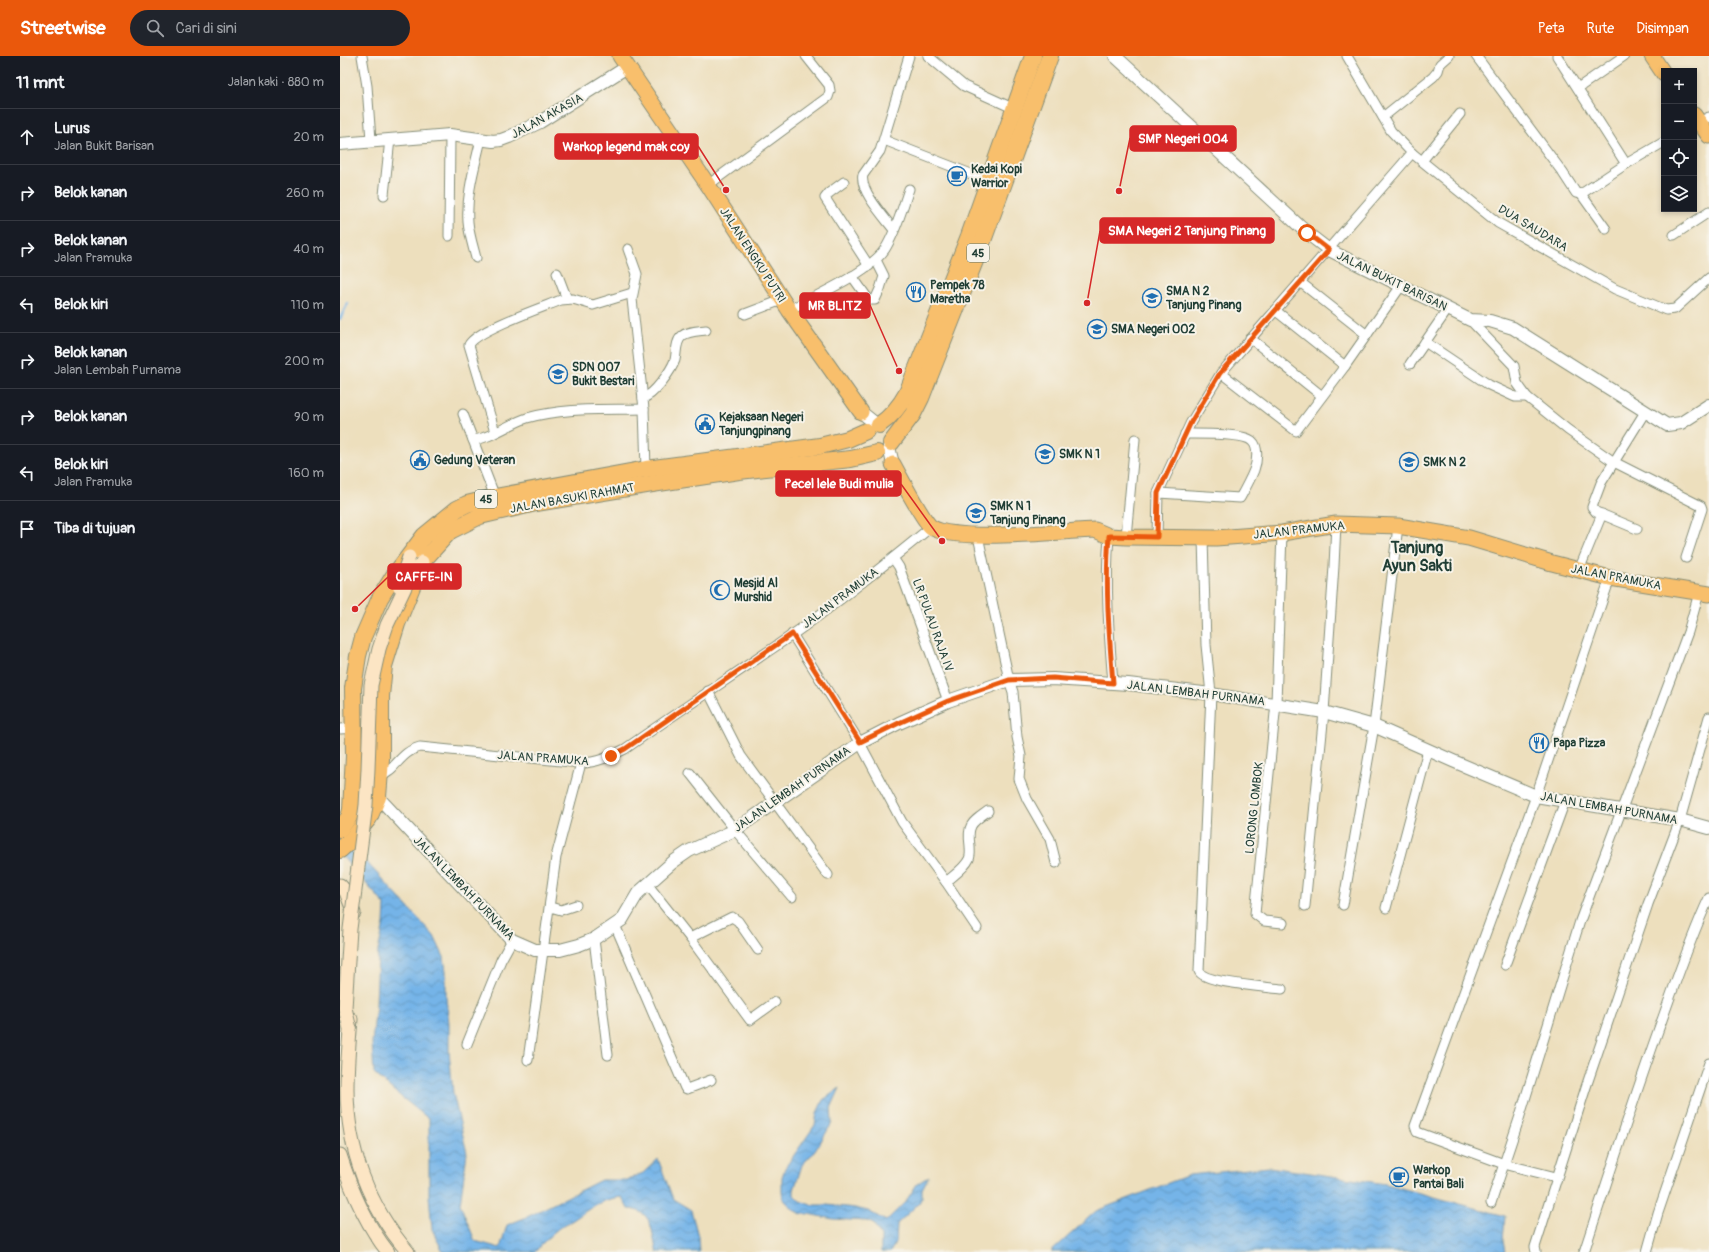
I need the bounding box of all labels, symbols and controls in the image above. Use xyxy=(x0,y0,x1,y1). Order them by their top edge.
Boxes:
search box xyxy=(130,10,410,46)
text: Streetwise xyxy=(20,16,106,40)
icon: search xyxy=(144,17,166,39)
text: Cari di sini xyxy=(176,19,237,38)
text: Peta xyxy=(1538,20,1565,37)
text: Rute xyxy=(1587,20,1614,37)
text: Disimpan xyxy=(1636,20,1689,37)
map controls xyxy=(1661,68,1697,212)
button: + xyxy=(1661,68,1697,104)
text: 11 mnt xyxy=(16,72,64,93)
text: Jalan kaki · 880 m xyxy=(227,74,324,90)
street label: JALAN AKASIA xyxy=(509,90,586,142)
button: − xyxy=(1661,104,1697,140)
text: Lurus xyxy=(54,119,90,138)
icon: ahead xyxy=(16,126,38,148)
callout: SMP Negeri 004 xyxy=(1130,126,1236,151)
text: 20 m xyxy=(293,129,324,145)
text: SMP Negeri 004 xyxy=(1138,131,1229,147)
callout: Warkop legend mak coy xyxy=(555,134,698,159)
text: Jalan Bukit Barisan xyxy=(54,138,154,154)
text: Warkop legend mak coy xyxy=(563,139,690,155)
button: locate xyxy=(1661,140,1697,176)
place label: Kedai Kopi Warrior xyxy=(971,162,1022,191)
cafe icon: Kedai Kopi Warrior xyxy=(946,165,968,187)
button: layers xyxy=(1661,176,1697,212)
icon: right xyxy=(16,182,38,204)
text: Belok kanan xyxy=(54,183,127,202)
text: 260 m xyxy=(286,185,324,201)
street label: DUA SAUDARA xyxy=(1495,202,1570,255)
street label: JALAN ENGKU PUTRI xyxy=(716,205,789,306)
callout: SMA Negeri 2 Tanjung Pinang xyxy=(1100,218,1274,243)
text: SMA Negeri 2 Tanjung Pinang xyxy=(1108,223,1266,239)
route start xyxy=(1298,224,1316,242)
text: Belok kanan xyxy=(54,231,127,250)
icon: right xyxy=(16,238,38,260)
text: 40 m xyxy=(293,241,324,257)
road number: 45 xyxy=(967,244,989,262)
street label: JALAN BUKIT BARISAN xyxy=(1334,248,1450,315)
text: Jalan Pramuka xyxy=(54,250,132,266)
place label: Pempek 78 Maretha xyxy=(930,278,985,307)
restaurant icon: Pempek 78 Maretha xyxy=(905,281,927,303)
place label: SMA N 2 Tanjung Pinang xyxy=(1165,284,1241,313)
school or university icon: SMA N 2 Tanjung Pinang xyxy=(1141,287,1163,309)
callout: MR BLITZ xyxy=(800,293,870,318)
icon: left xyxy=(16,294,38,316)
text: Belok kiri xyxy=(54,295,108,314)
text: 110 m xyxy=(291,297,324,313)
text: MR BLITZ xyxy=(808,298,862,314)
school or university icon: SMA Negeri 002 xyxy=(1086,318,1108,340)
place label: SMA Negeri 002 xyxy=(1111,322,1195,337)
text: Belok kanan xyxy=(54,343,127,362)
icon: right xyxy=(16,350,38,372)
text: 200 m xyxy=(285,353,324,369)
place label: SDN 007 Bukit Bestari xyxy=(572,360,634,389)
text: Jalan Lembah Purnama xyxy=(54,362,181,378)
school or university icon: SDN 007 Bukit Bestari xyxy=(547,363,569,385)
icon: right xyxy=(16,406,38,428)
text: Belok kanan xyxy=(54,407,127,426)
text: 90 m xyxy=(294,409,324,425)
place label: Kejaksaan Negeri Tanjungpinang xyxy=(718,410,803,439)
public building icon: Kejaksaan Negeri Tanjungpinang xyxy=(694,413,716,435)
school or university icon: SMK N 1 xyxy=(1034,443,1056,465)
place label: SMK N 1 xyxy=(1059,447,1100,462)
public building icon: Gedung Veteran xyxy=(409,449,431,471)
school or university icon: SMK N 2 xyxy=(1398,451,1420,473)
place label: Gedung Veteran xyxy=(434,453,516,468)
text: Belok kiri xyxy=(54,455,108,474)
place label: SMK N 2 xyxy=(1423,455,1466,470)
icon: left xyxy=(16,462,38,484)
text: 160 m xyxy=(288,465,324,481)
callout: Pecel lele Budi mulia xyxy=(776,471,901,496)
text: Jalan Pramuka xyxy=(54,474,132,490)
text: Pecel lele Budi mulia xyxy=(784,476,894,492)
street label: JALAN BASUKI RAHMAT xyxy=(509,480,636,517)
road number: 45 xyxy=(475,490,497,508)
place label: SMK N 1 Tanjung Pinang xyxy=(989,499,1065,528)
school or university icon: SMK N 1 Tanjung Pinang xyxy=(965,502,987,524)
icon: arrive xyxy=(16,518,38,540)
street label: JALAN PRAMUKA xyxy=(1253,518,1346,543)
text: Tiba di tujuan xyxy=(54,519,135,538)
district label: Tanjung Ayun Sakti xyxy=(1382,538,1452,576)
street label: JALAN PRAMUKA xyxy=(1569,561,1663,594)
callout: CAFFE-IN xyxy=(388,564,461,589)
street label: JALAN PRAMUKA xyxy=(799,565,882,632)
text: CAFFE-IN xyxy=(396,569,453,585)
place label: Mesjid Al Murshid xyxy=(734,576,778,605)
street label: LR PULAU RAJA IV xyxy=(909,577,956,674)
mosque icon: Mesjid Al Murshid xyxy=(709,579,731,601)
street label: JALAN LEMBAH PURNAMA xyxy=(1126,678,1266,709)
restaurant icon: Papa Pizza xyxy=(1528,732,1550,754)
place label: Papa Pizza xyxy=(1553,736,1606,751)
street label: JALAN LEMBAH PURNAMA xyxy=(731,743,854,835)
route end xyxy=(602,747,620,765)
street label: JALAN PRAMUKA xyxy=(497,748,589,769)
street label: LORONG LOMBOK xyxy=(1242,761,1267,855)
street label: JALAN LEMBAH PURNAMA xyxy=(1539,789,1679,828)
street label: JALAN LEMBAH PURNAMA xyxy=(410,833,517,944)
place label: Warkop Pantai Bali xyxy=(1413,1163,1464,1192)
cafe icon: Warkop Pantai Bali xyxy=(1388,1166,1410,1188)

